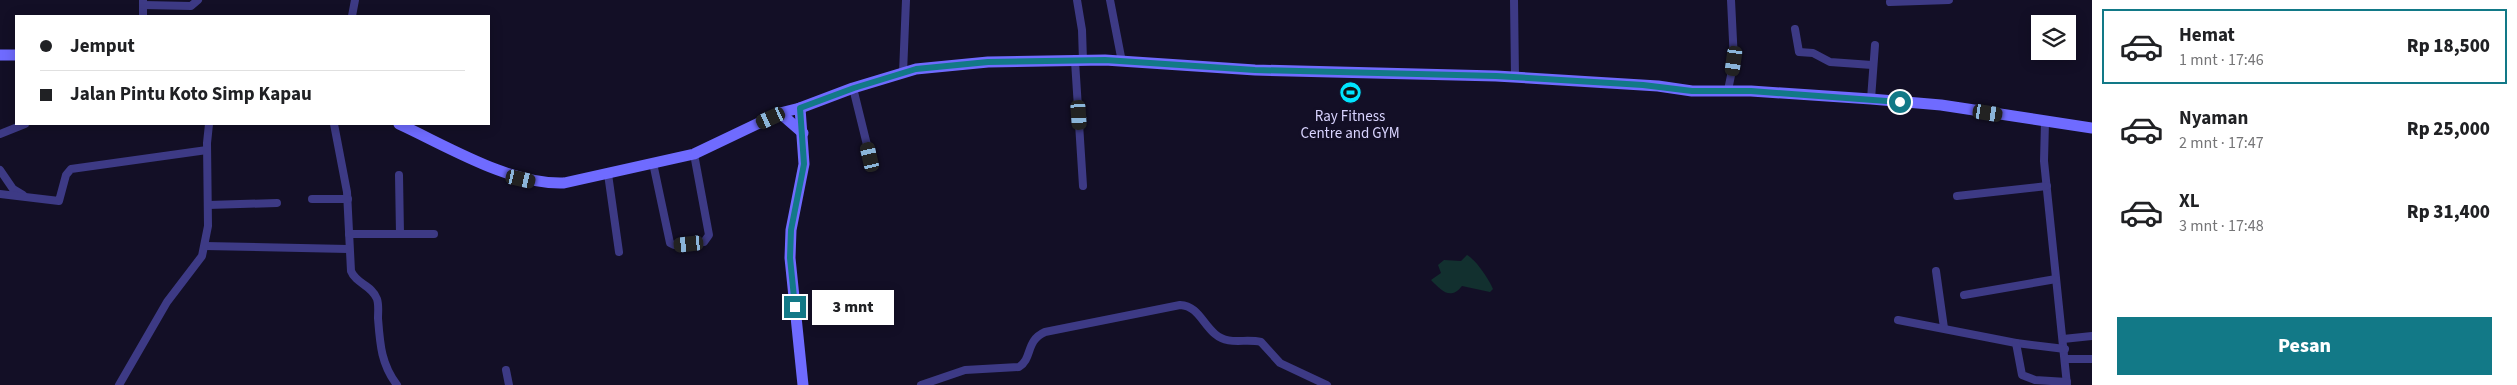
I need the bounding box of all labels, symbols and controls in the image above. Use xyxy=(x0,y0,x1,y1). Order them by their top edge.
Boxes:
map controls xyxy=(2031,15,2076,60)
button: layers xyxy=(2031,15,2076,60)
text: Hemat xyxy=(2179,22,2235,49)
icon: car xyxy=(2119,24,2164,69)
text: Jemput xyxy=(70,33,135,60)
text: Rp 18,500 xyxy=(2407,33,2490,60)
car xyxy=(1724,45,1743,77)
text: 1 mnt · 17:46 xyxy=(2179,49,2264,71)
text: Jalan Pintu Koto Simp Kapau xyxy=(70,81,312,108)
sports icon: Ray Fitness Centre and GYM xyxy=(1338,81,1362,105)
route start xyxy=(1889,91,1911,113)
car xyxy=(1070,100,1087,130)
car xyxy=(1972,103,2003,123)
car xyxy=(754,105,787,131)
text: Nyaman xyxy=(2179,105,2248,132)
place label: Ray Fitness Centre and GYM xyxy=(1300,106,1400,144)
icon: car xyxy=(2119,107,2164,152)
text: Rp 25,000 xyxy=(2407,116,2490,143)
text: 2 mnt · 17:47 xyxy=(2179,132,2264,154)
car xyxy=(859,141,880,173)
car xyxy=(504,168,537,190)
text: XL xyxy=(2179,188,2200,215)
icon: car xyxy=(2119,190,2164,235)
text: Rp 31,400 xyxy=(2407,199,2490,226)
text: 3 mnt · 17:48 xyxy=(2179,215,2264,237)
car xyxy=(673,235,704,253)
callout: 3 mnt xyxy=(812,290,895,324)
route end xyxy=(784,296,806,318)
text: 3 mnt xyxy=(832,296,874,318)
button: Pesan xyxy=(2117,317,2492,375)

